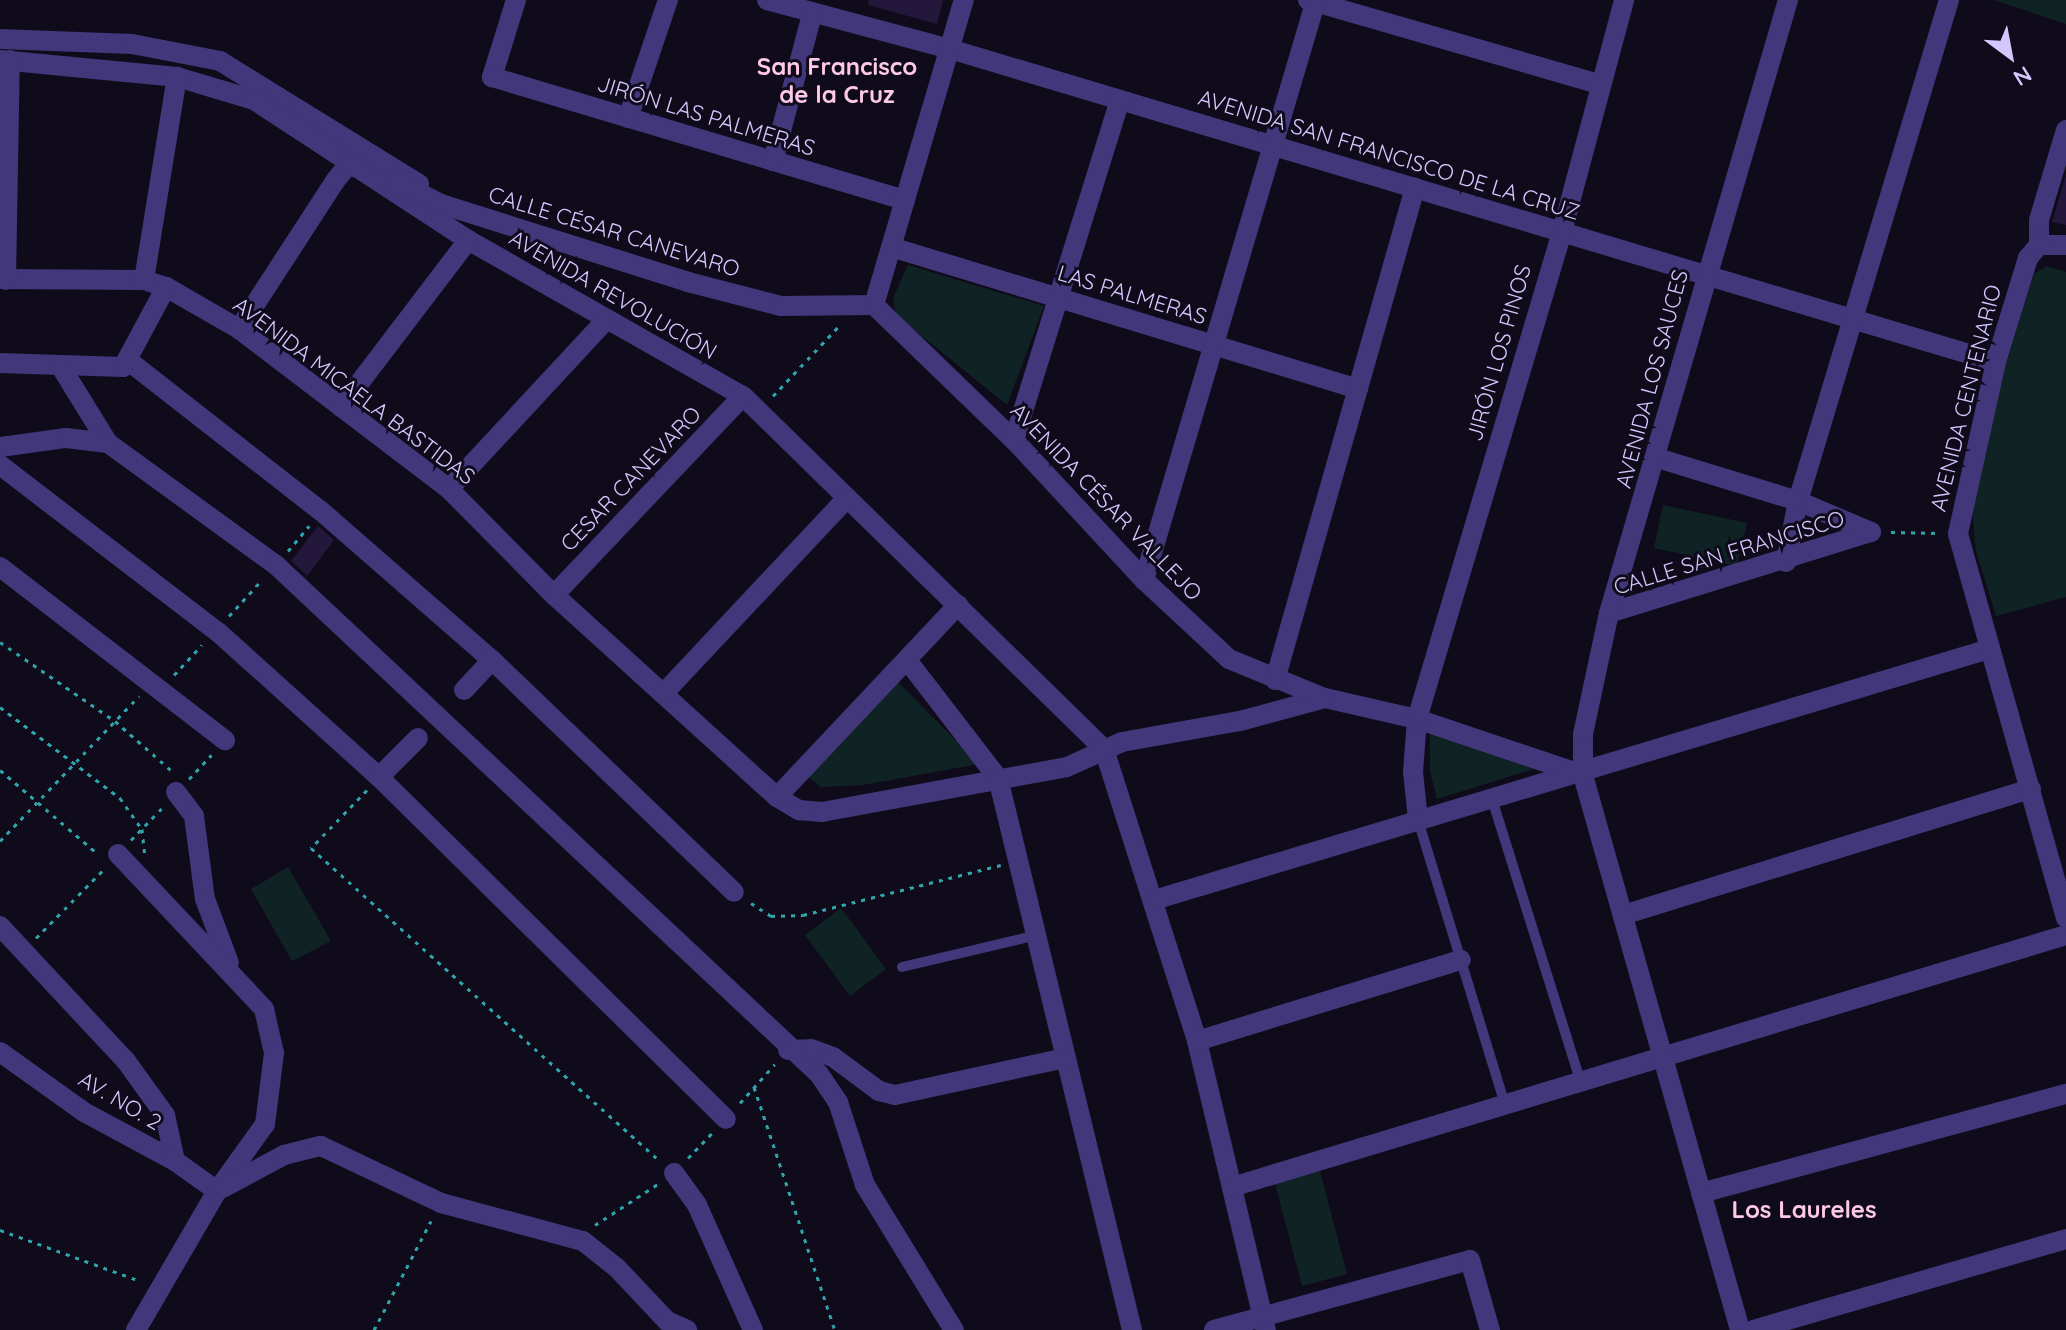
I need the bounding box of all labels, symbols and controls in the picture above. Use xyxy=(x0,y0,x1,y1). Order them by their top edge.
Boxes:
north arrow xyxy=(1970,16,2050,96)
district label: San Francisco de la Cruz xyxy=(757,53,917,109)
text: N xyxy=(2008,60,2037,93)
street label: JIRÓN LAS PALMERAS xyxy=(594,70,818,162)
street label: AVENIDA SAN FRANCISCO DE LA CRUZ xyxy=(1195,84,1583,226)
street label: CALLE CÉSAR CANEVARO xyxy=(485,181,743,283)
street label: AVENIDA REVOLUCIÓN xyxy=(505,225,721,365)
street label: LAS PALMERAS xyxy=(1054,260,1210,330)
street label: JIRÓN LOS PINOS xyxy=(1461,262,1537,444)
street label: AVENIDA LOS SAUCES xyxy=(1610,267,1694,491)
street label: AVENIDA CENTENARIO xyxy=(1925,282,2007,514)
street label: AVENIDA MICAELA BASTIDAS xyxy=(228,292,480,490)
street label: AVENIDA CÉSAR VALLEJO xyxy=(1005,398,1207,606)
street label: CESAR CANEVARO xyxy=(555,401,707,557)
street label: CALLE SAN FRANCISCO xyxy=(1610,505,1848,601)
street label: AV. NO. 2 xyxy=(74,1066,166,1136)
district label: Los Laureles xyxy=(1731,1196,1877,1224)

